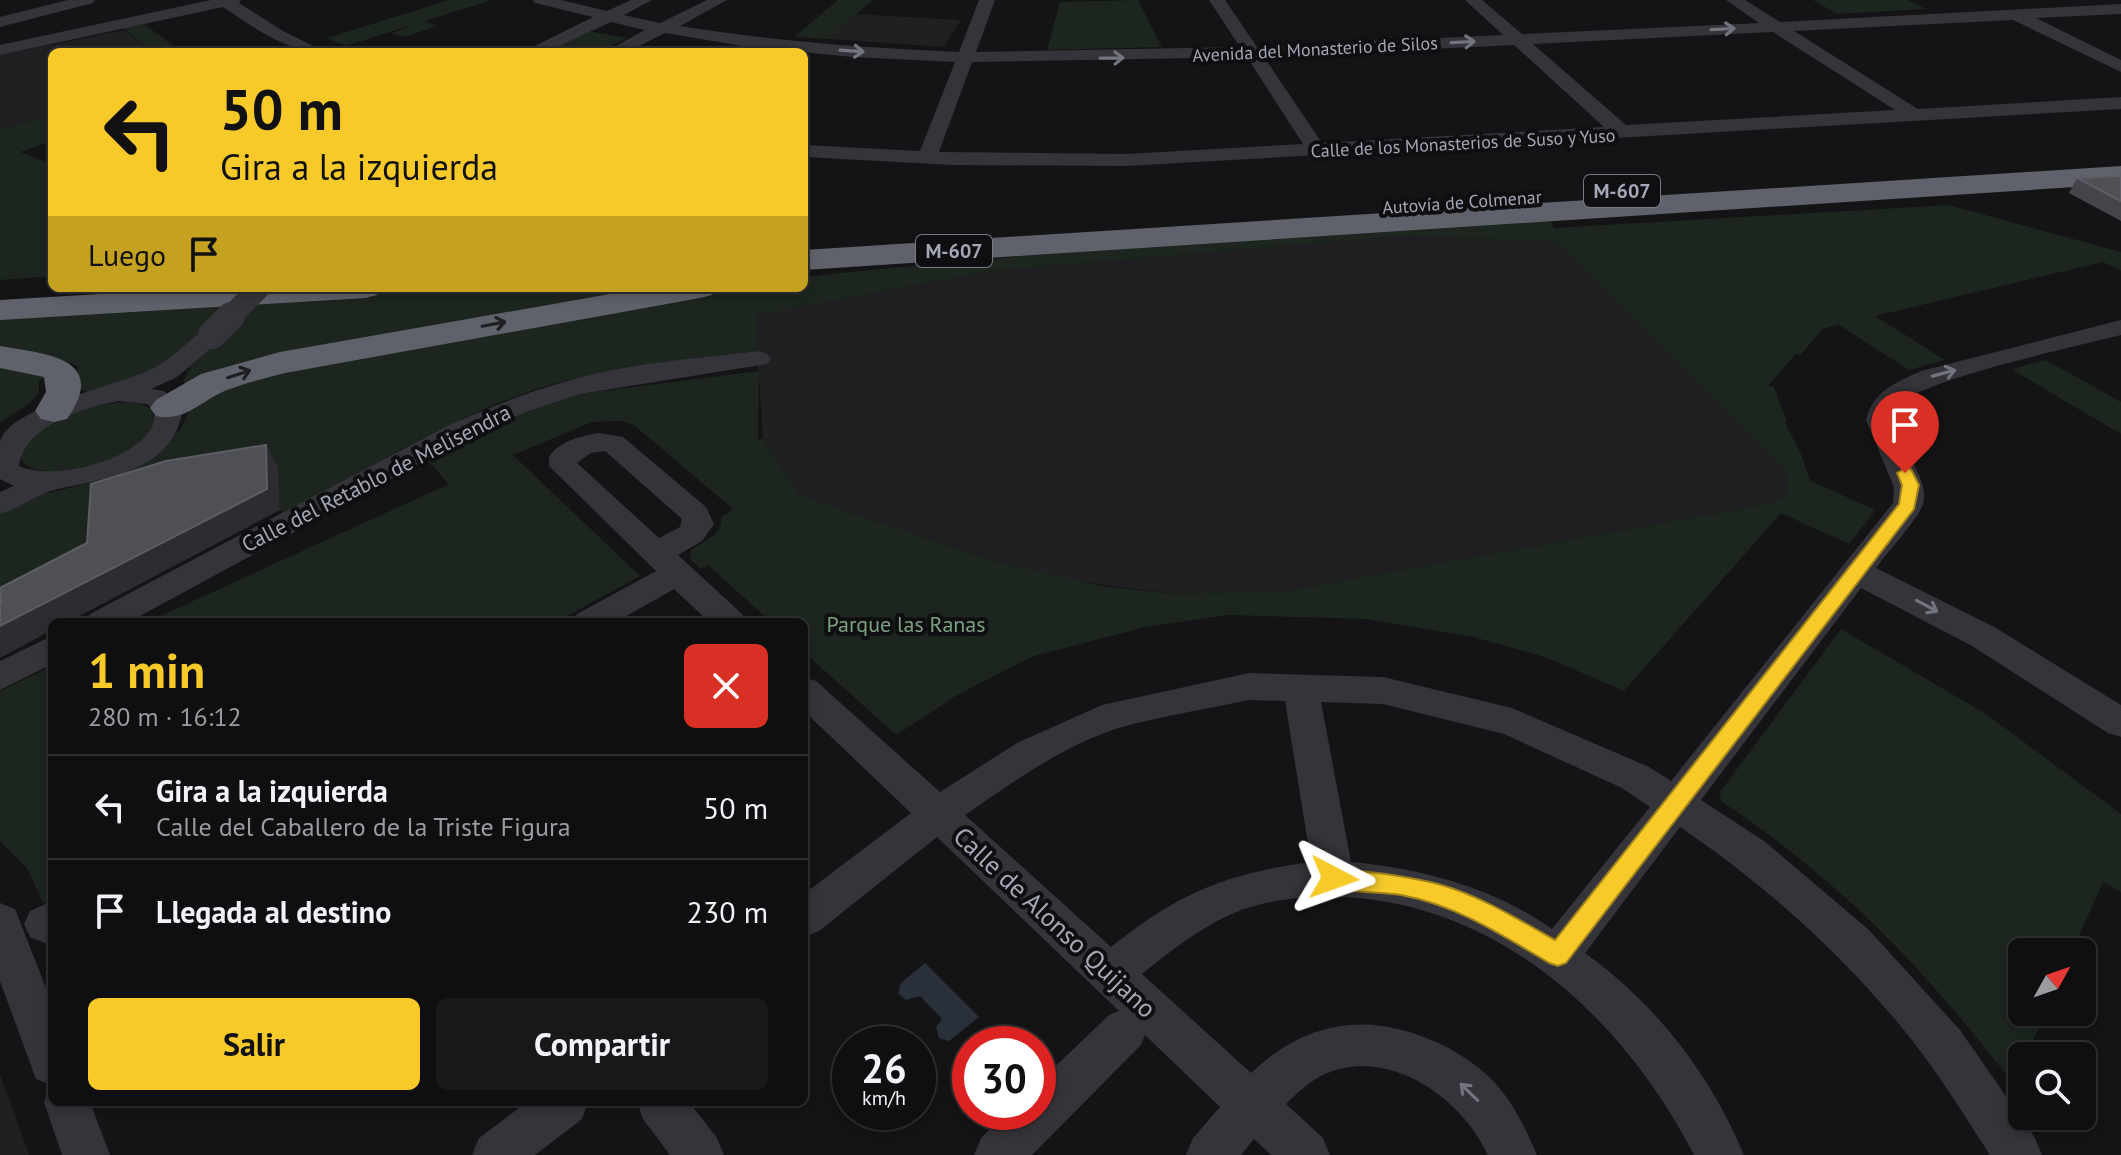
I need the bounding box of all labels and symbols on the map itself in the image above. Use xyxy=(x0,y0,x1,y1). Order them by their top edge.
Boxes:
one-way arrow xyxy=(1709,22,1736,37)
street label: Avenida del Monasterio de Silos xyxy=(1192,31,1438,67)
one-way arrow xyxy=(1449,35,1476,50)
one-way arrow xyxy=(838,44,865,59)
one-way arrow xyxy=(1098,50,1125,65)
street label: Calle de los Monasterios de Suso y Yuso xyxy=(1310,124,1616,162)
road number: M-607 xyxy=(1584,175,1660,207)
street label: Autovía de Colmenar xyxy=(1382,185,1542,219)
road number: M-607 xyxy=(916,235,992,267)
one-way arrow xyxy=(481,316,506,331)
one-way arrow xyxy=(1930,365,1956,380)
one-way arrow xyxy=(226,366,251,380)
pin xyxy=(1871,391,1939,473)
street label: Calle del Retablo de Melisendra xyxy=(237,398,515,558)
one-way arrow xyxy=(1915,598,1938,614)
park label: Parque las Ranas xyxy=(826,610,986,638)
street label: Calle de Alonso Quijano xyxy=(947,819,1163,1025)
position arrow xyxy=(1292,836,1376,920)
north arrow xyxy=(2008,938,2096,1026)
speed limit sign: 30 xyxy=(952,1026,1056,1130)
one-way arrow xyxy=(1459,1082,1479,1101)

